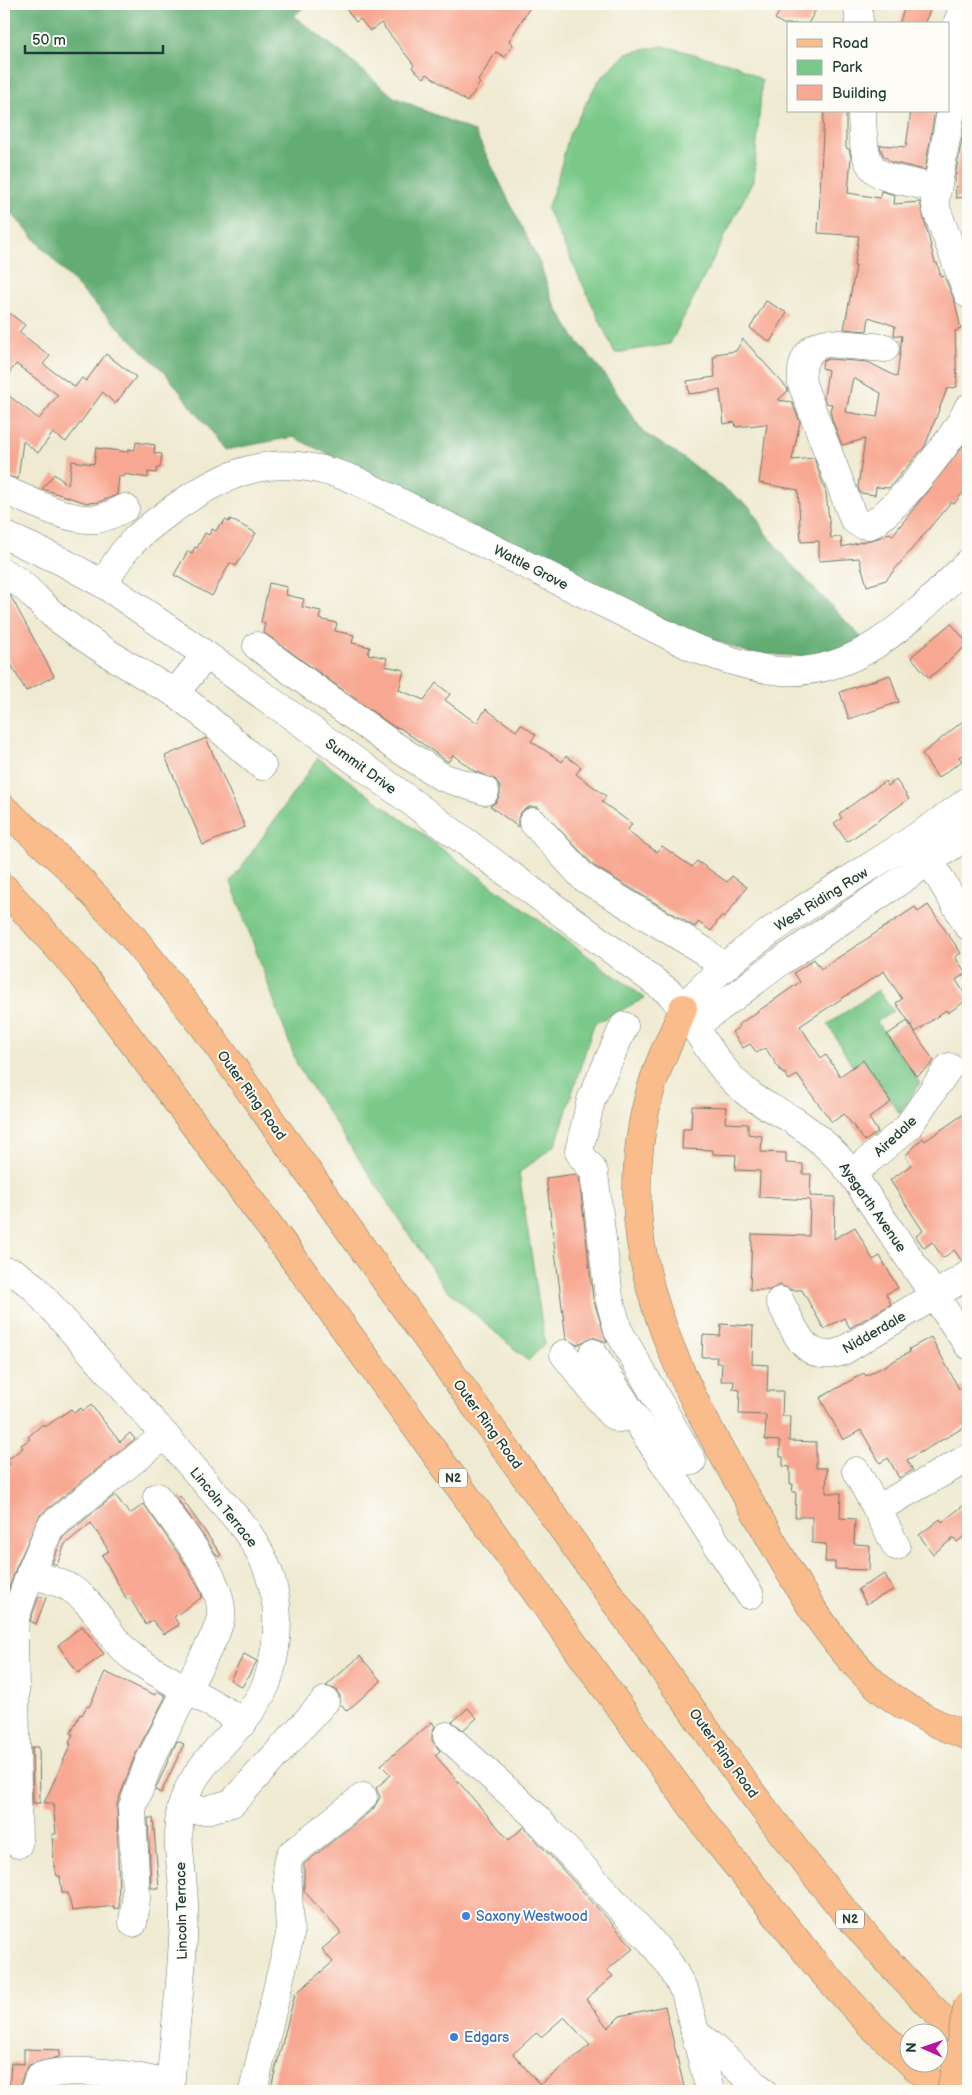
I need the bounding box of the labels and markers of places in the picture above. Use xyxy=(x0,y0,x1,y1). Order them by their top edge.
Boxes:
place label: Saxony Westwood xyxy=(476,1908,588,1925)
marker: Saxony Westwood xyxy=(460,1910,472,1922)
place label: Edgars xyxy=(464,2029,509,2046)
marker: Edgars xyxy=(448,2031,460,2043)

